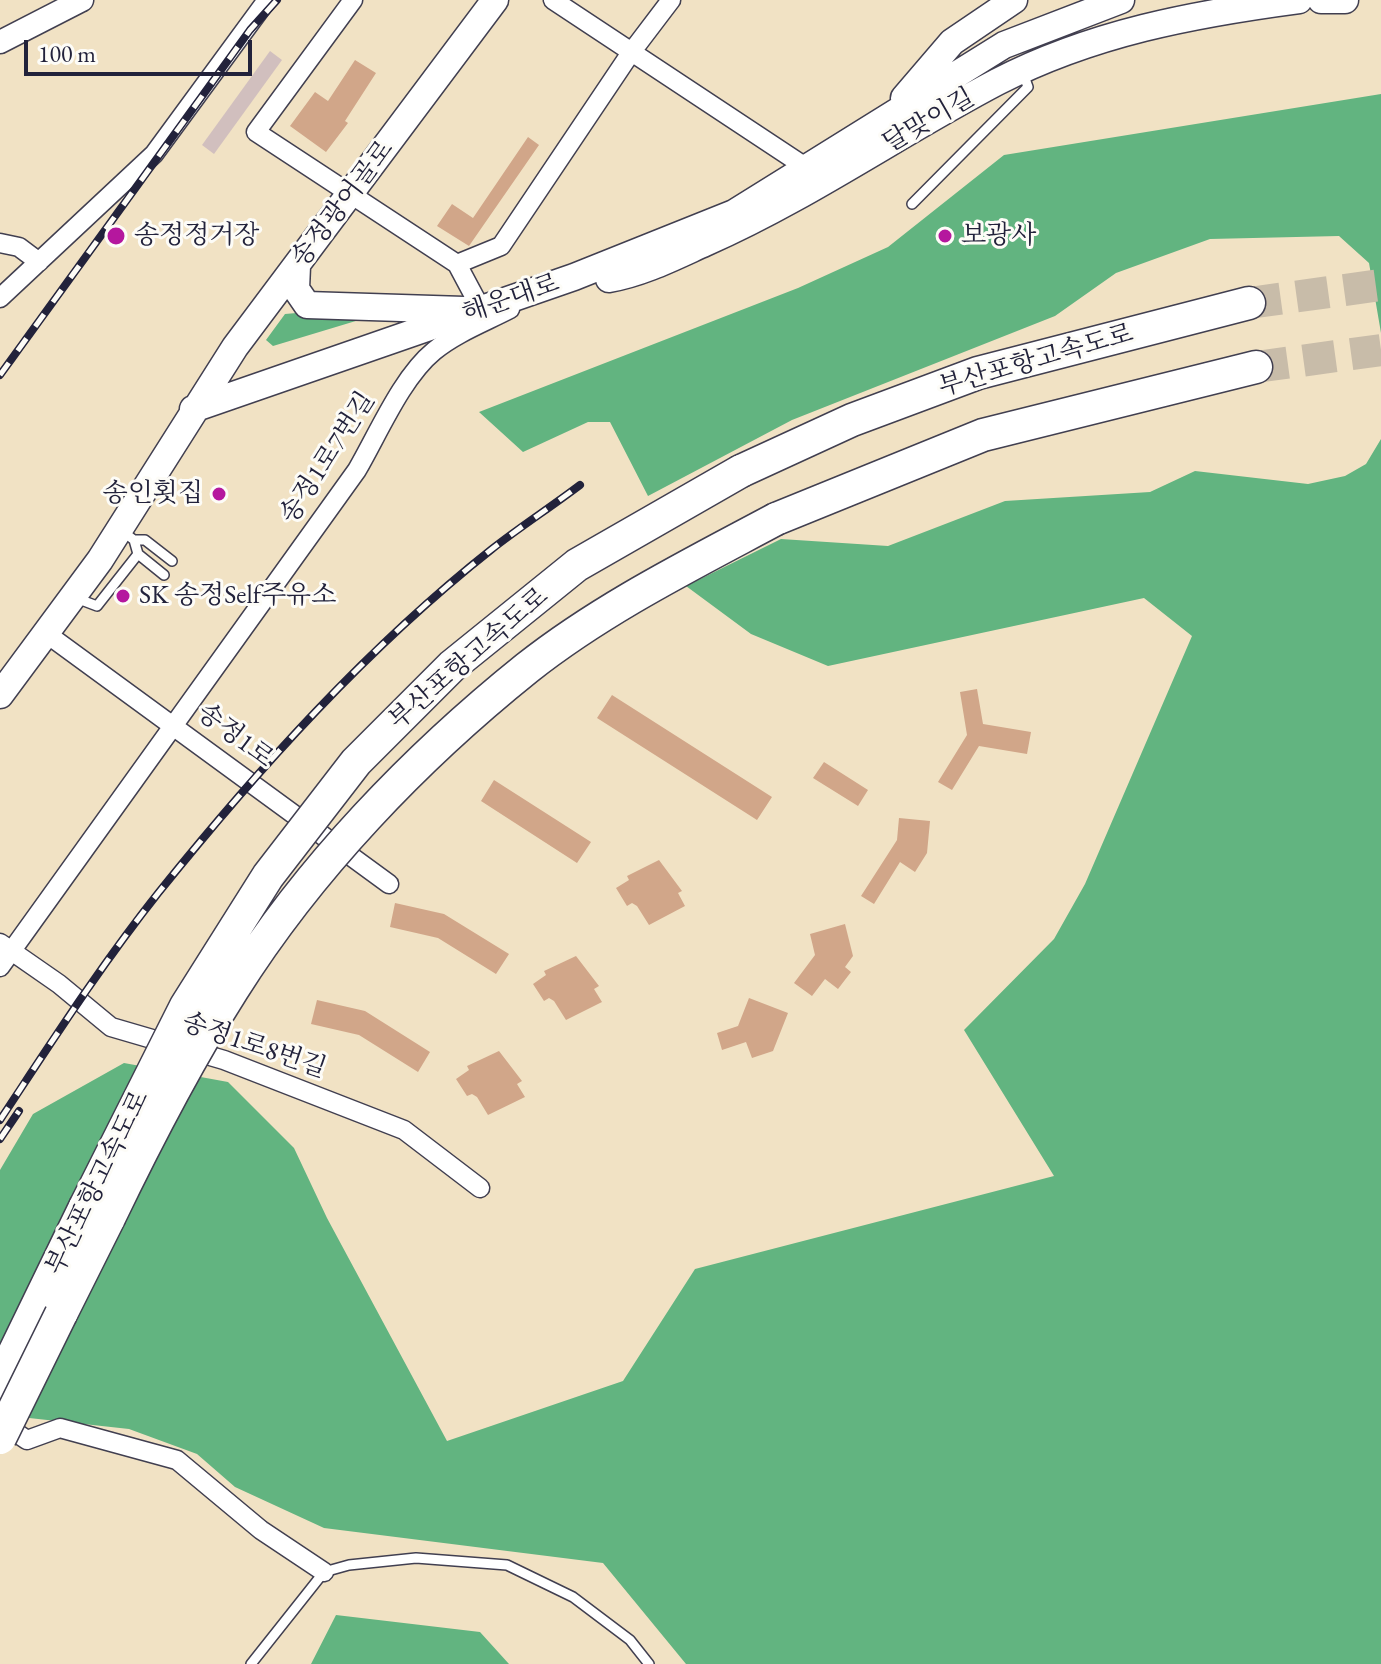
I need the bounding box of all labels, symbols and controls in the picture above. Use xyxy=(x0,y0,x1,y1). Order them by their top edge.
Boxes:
scale bar xyxy=(28,24,256,74)
text: 100 m xyxy=(38,38,96,69)
street label: 달맞이길 xyxy=(878,82,980,160)
street label: 송정광어골로 xyxy=(285,134,401,274)
place label: 송정정거장 xyxy=(134,220,260,252)
place label: 보광사 xyxy=(961,220,1036,252)
marker: 송정정거장 xyxy=(105,225,127,247)
marker: 보광사 xyxy=(936,227,954,245)
street label: 해운대로 xyxy=(458,268,564,330)
street label: 부산포항고속도로 xyxy=(935,318,1137,404)
street label: 송정1로7번길 xyxy=(274,386,382,530)
place label: 송인횟집 xyxy=(103,478,203,510)
marker: 송인횟집 xyxy=(210,485,228,503)
place label: SK 송정Self주유소 xyxy=(139,580,336,612)
street label: 부산포항고속도로 xyxy=(383,581,555,737)
marker: SK 송정Self주유소 xyxy=(114,587,132,605)
street label: 송정1로 xyxy=(191,697,279,775)
street label: 송정1로8번길 xyxy=(178,1007,330,1085)
street label: 부산포항고속도로 xyxy=(40,1086,156,1280)

